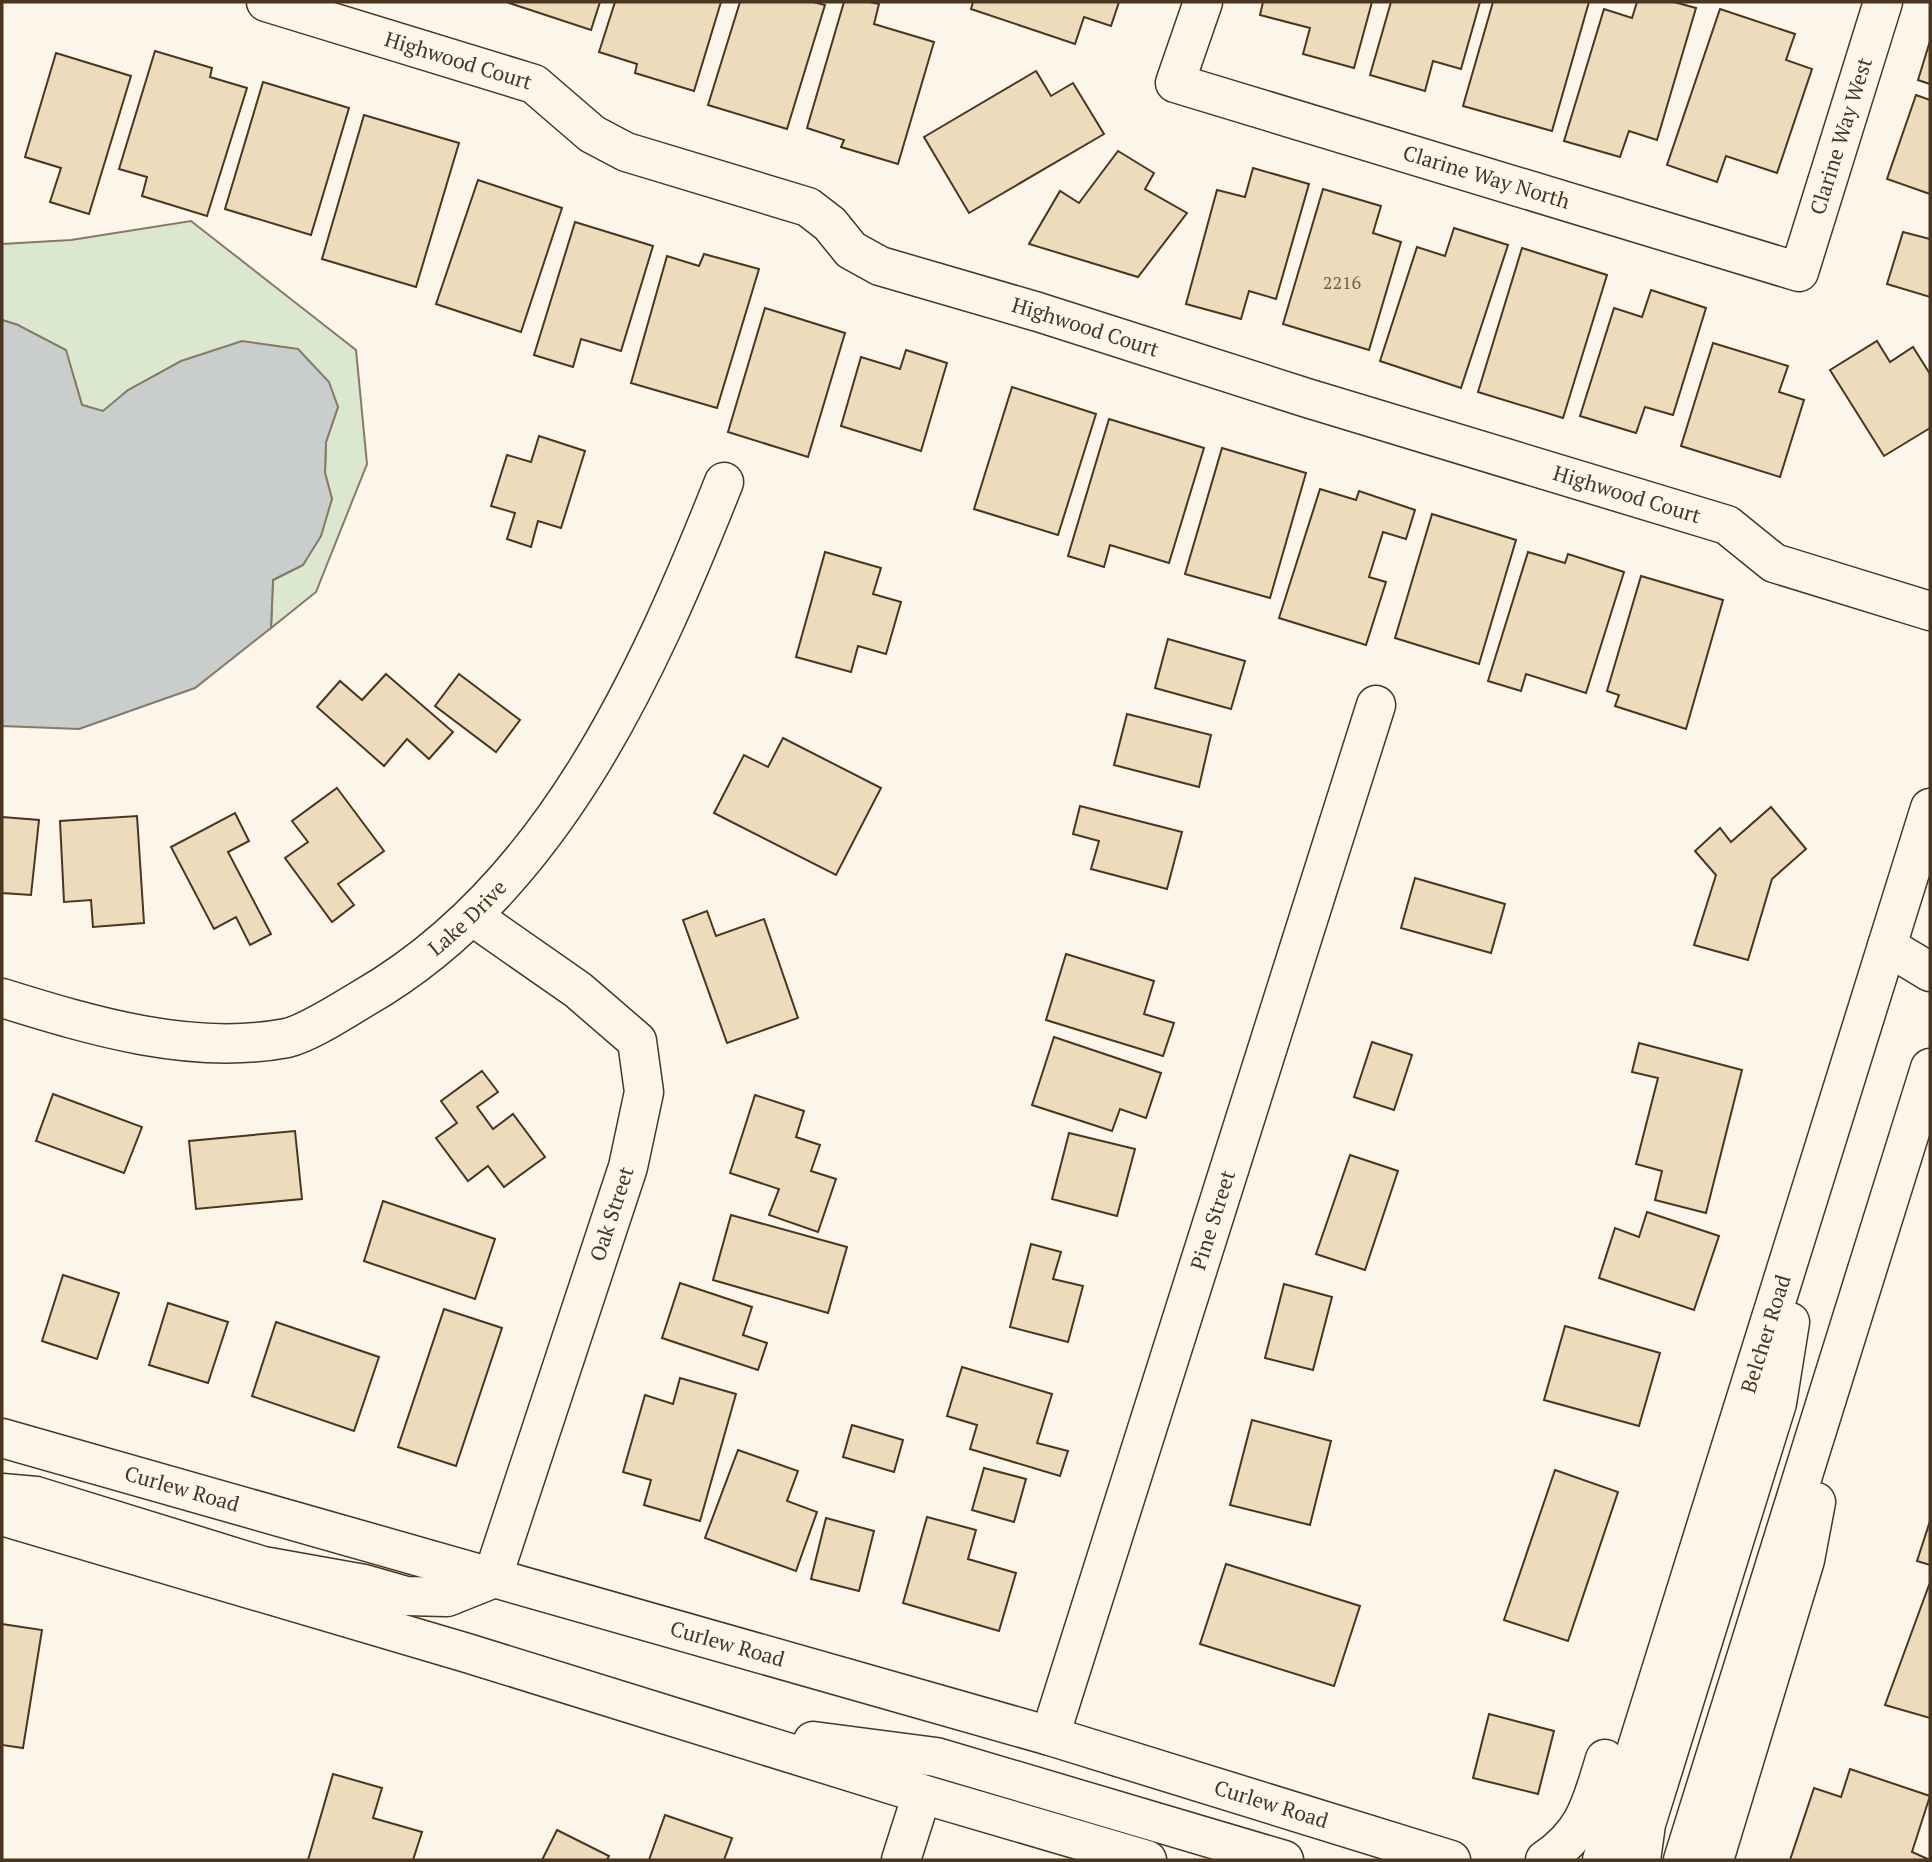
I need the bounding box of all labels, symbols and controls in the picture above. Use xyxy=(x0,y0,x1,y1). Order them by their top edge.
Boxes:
street label: Highwood Court xyxy=(381,24,536,96)
street label: Clarine Way West xyxy=(1803,53,1878,218)
street label: Clarine Way North xyxy=(1400,138,1573,215)
house number: 2216 xyxy=(1323,270,1362,294)
street label: Highwood Court xyxy=(1009,290,1163,363)
street label: Highwood Court xyxy=(1550,458,1705,529)
street label: Lake Drive xyxy=(422,873,512,962)
street label: Oak Street xyxy=(583,1163,640,1265)
street label: Pine Street xyxy=(1183,1166,1241,1273)
street label: Belcher Road xyxy=(1733,1271,1797,1396)
street label: Curlew Road xyxy=(122,1459,243,1518)
street label: Curlew Road xyxy=(667,1614,788,1673)
street label: Curlew Road xyxy=(1211,1773,1332,1834)

